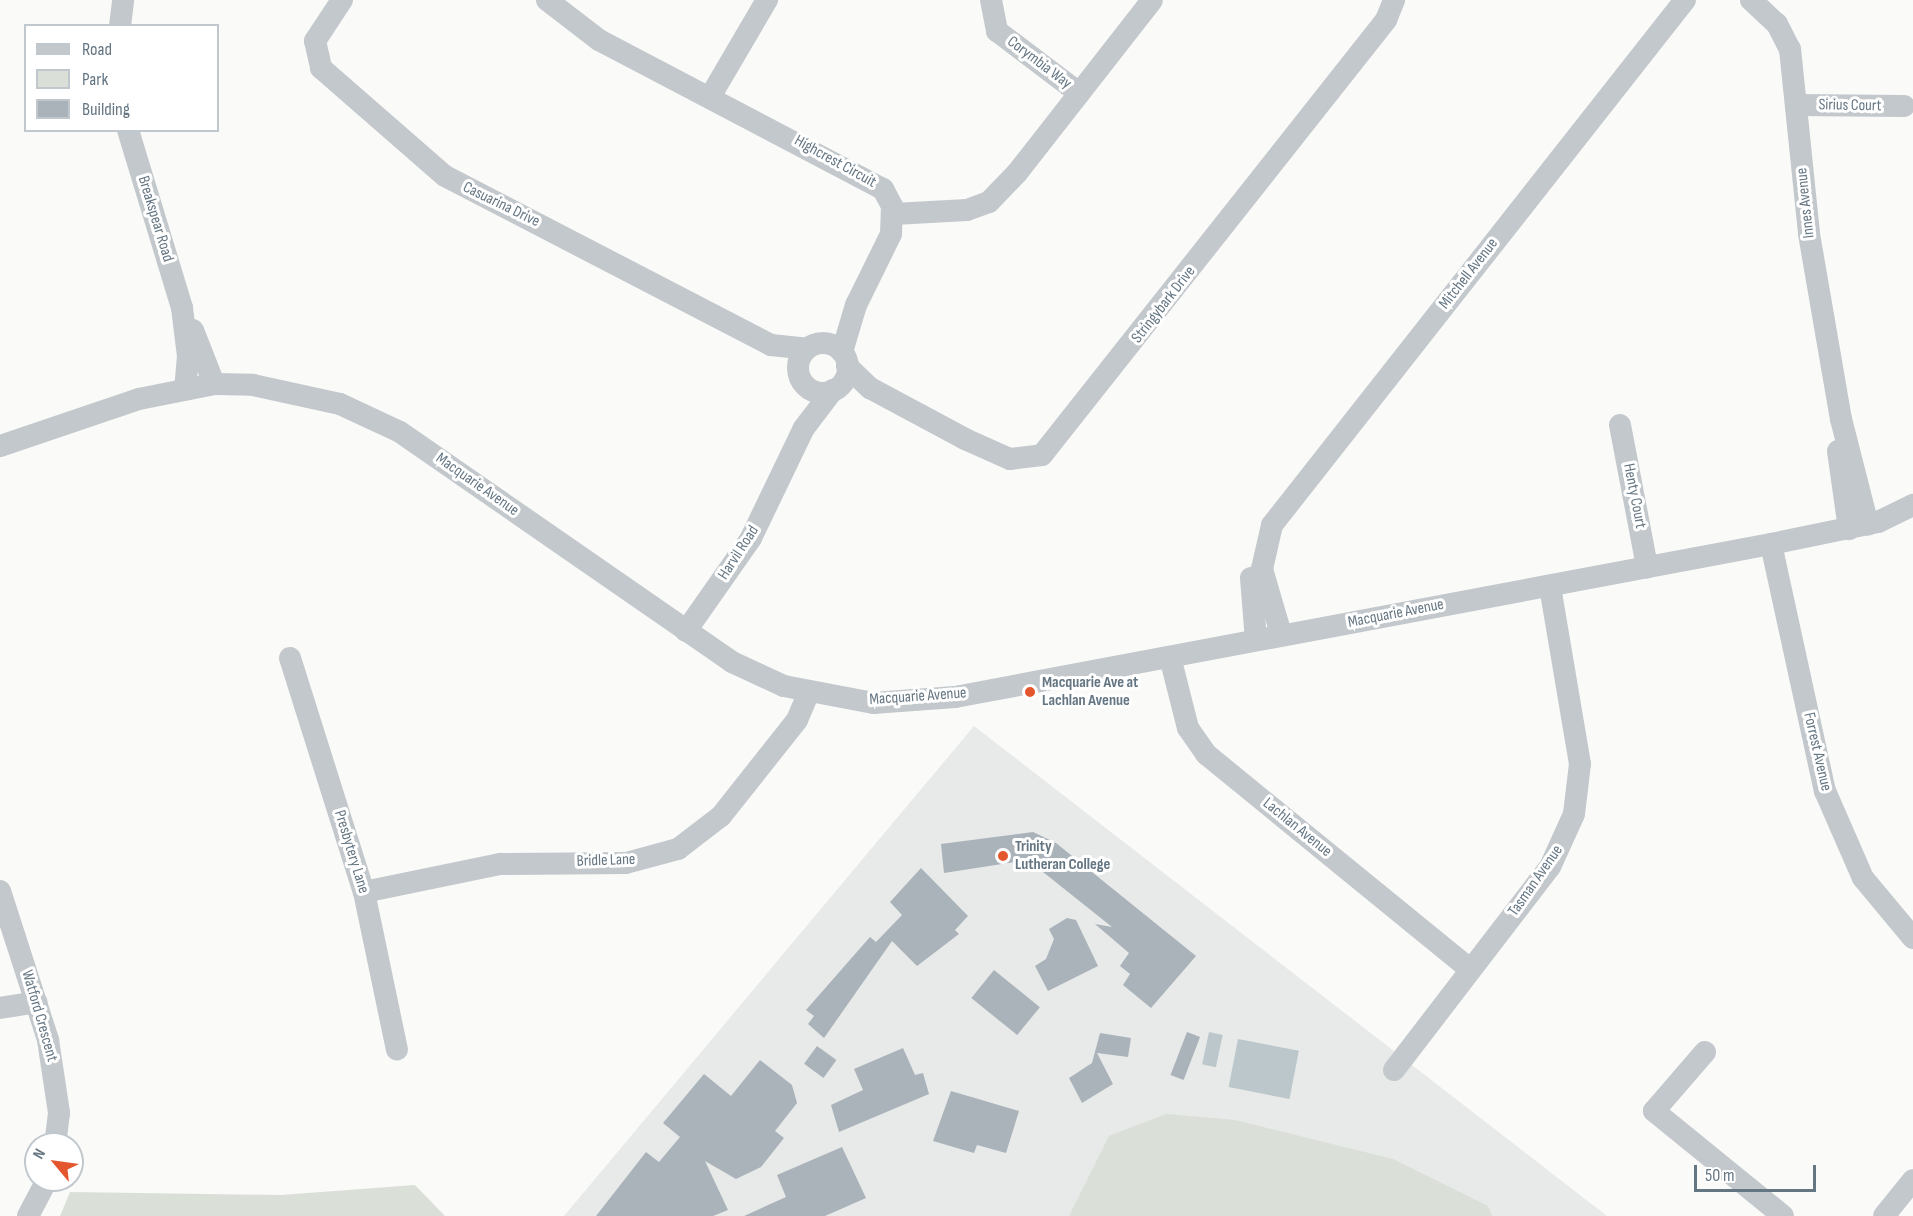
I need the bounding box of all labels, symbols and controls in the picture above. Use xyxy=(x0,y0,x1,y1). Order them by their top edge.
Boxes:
legend xyxy=(24,24,219,132)
street label: Corymbia Way xyxy=(1003,32,1075,94)
text: Road xyxy=(82,39,112,60)
text: Park xyxy=(82,69,108,90)
street label: Sirius Court xyxy=(1818,96,1882,116)
text: Building xyxy=(82,99,130,120)
street label: Highcrest Circuit xyxy=(791,132,879,192)
street label: Innes Avenue xyxy=(1793,167,1819,239)
street label: Breakspear Road xyxy=(133,174,177,264)
street label: Casuarina Drive xyxy=(459,178,543,232)
street label: Mitchell Avenue xyxy=(1435,235,1503,313)
street label: Stringybark Drive xyxy=(1128,263,1200,347)
street label: Macquarie Avenue xyxy=(432,449,522,521)
street label: Henty Court xyxy=(1618,462,1650,530)
street label: Harvil Road xyxy=(715,522,763,584)
street label: Macquarie Avenue xyxy=(1346,595,1446,633)
place label: Macquarie Ave at Lachlan Avenue xyxy=(1042,673,1138,711)
street label: Macquarie Avenue xyxy=(869,684,967,710)
marker: Macquarie Ave at Lachlan Avenue xyxy=(1023,685,1037,699)
street label: Forrest Avenue xyxy=(1799,711,1835,793)
street label: Lachlan Avenue xyxy=(1259,794,1335,862)
street label: Presbytery Lane xyxy=(329,808,373,896)
place label: Trinity Lutheran College xyxy=(1015,837,1110,875)
street label: Tasman Avenue xyxy=(1505,842,1567,920)
marker: Trinity Lutheran College xyxy=(996,849,1010,863)
street label: Bridle Lane xyxy=(576,850,636,872)
street label: Watford Crescent xyxy=(17,968,61,1064)
north arrow xyxy=(24,1132,84,1192)
text: N xyxy=(29,1146,50,1162)
scale bar xyxy=(1697,1153,1818,1191)
text: 50 m xyxy=(1705,1165,1735,1186)

